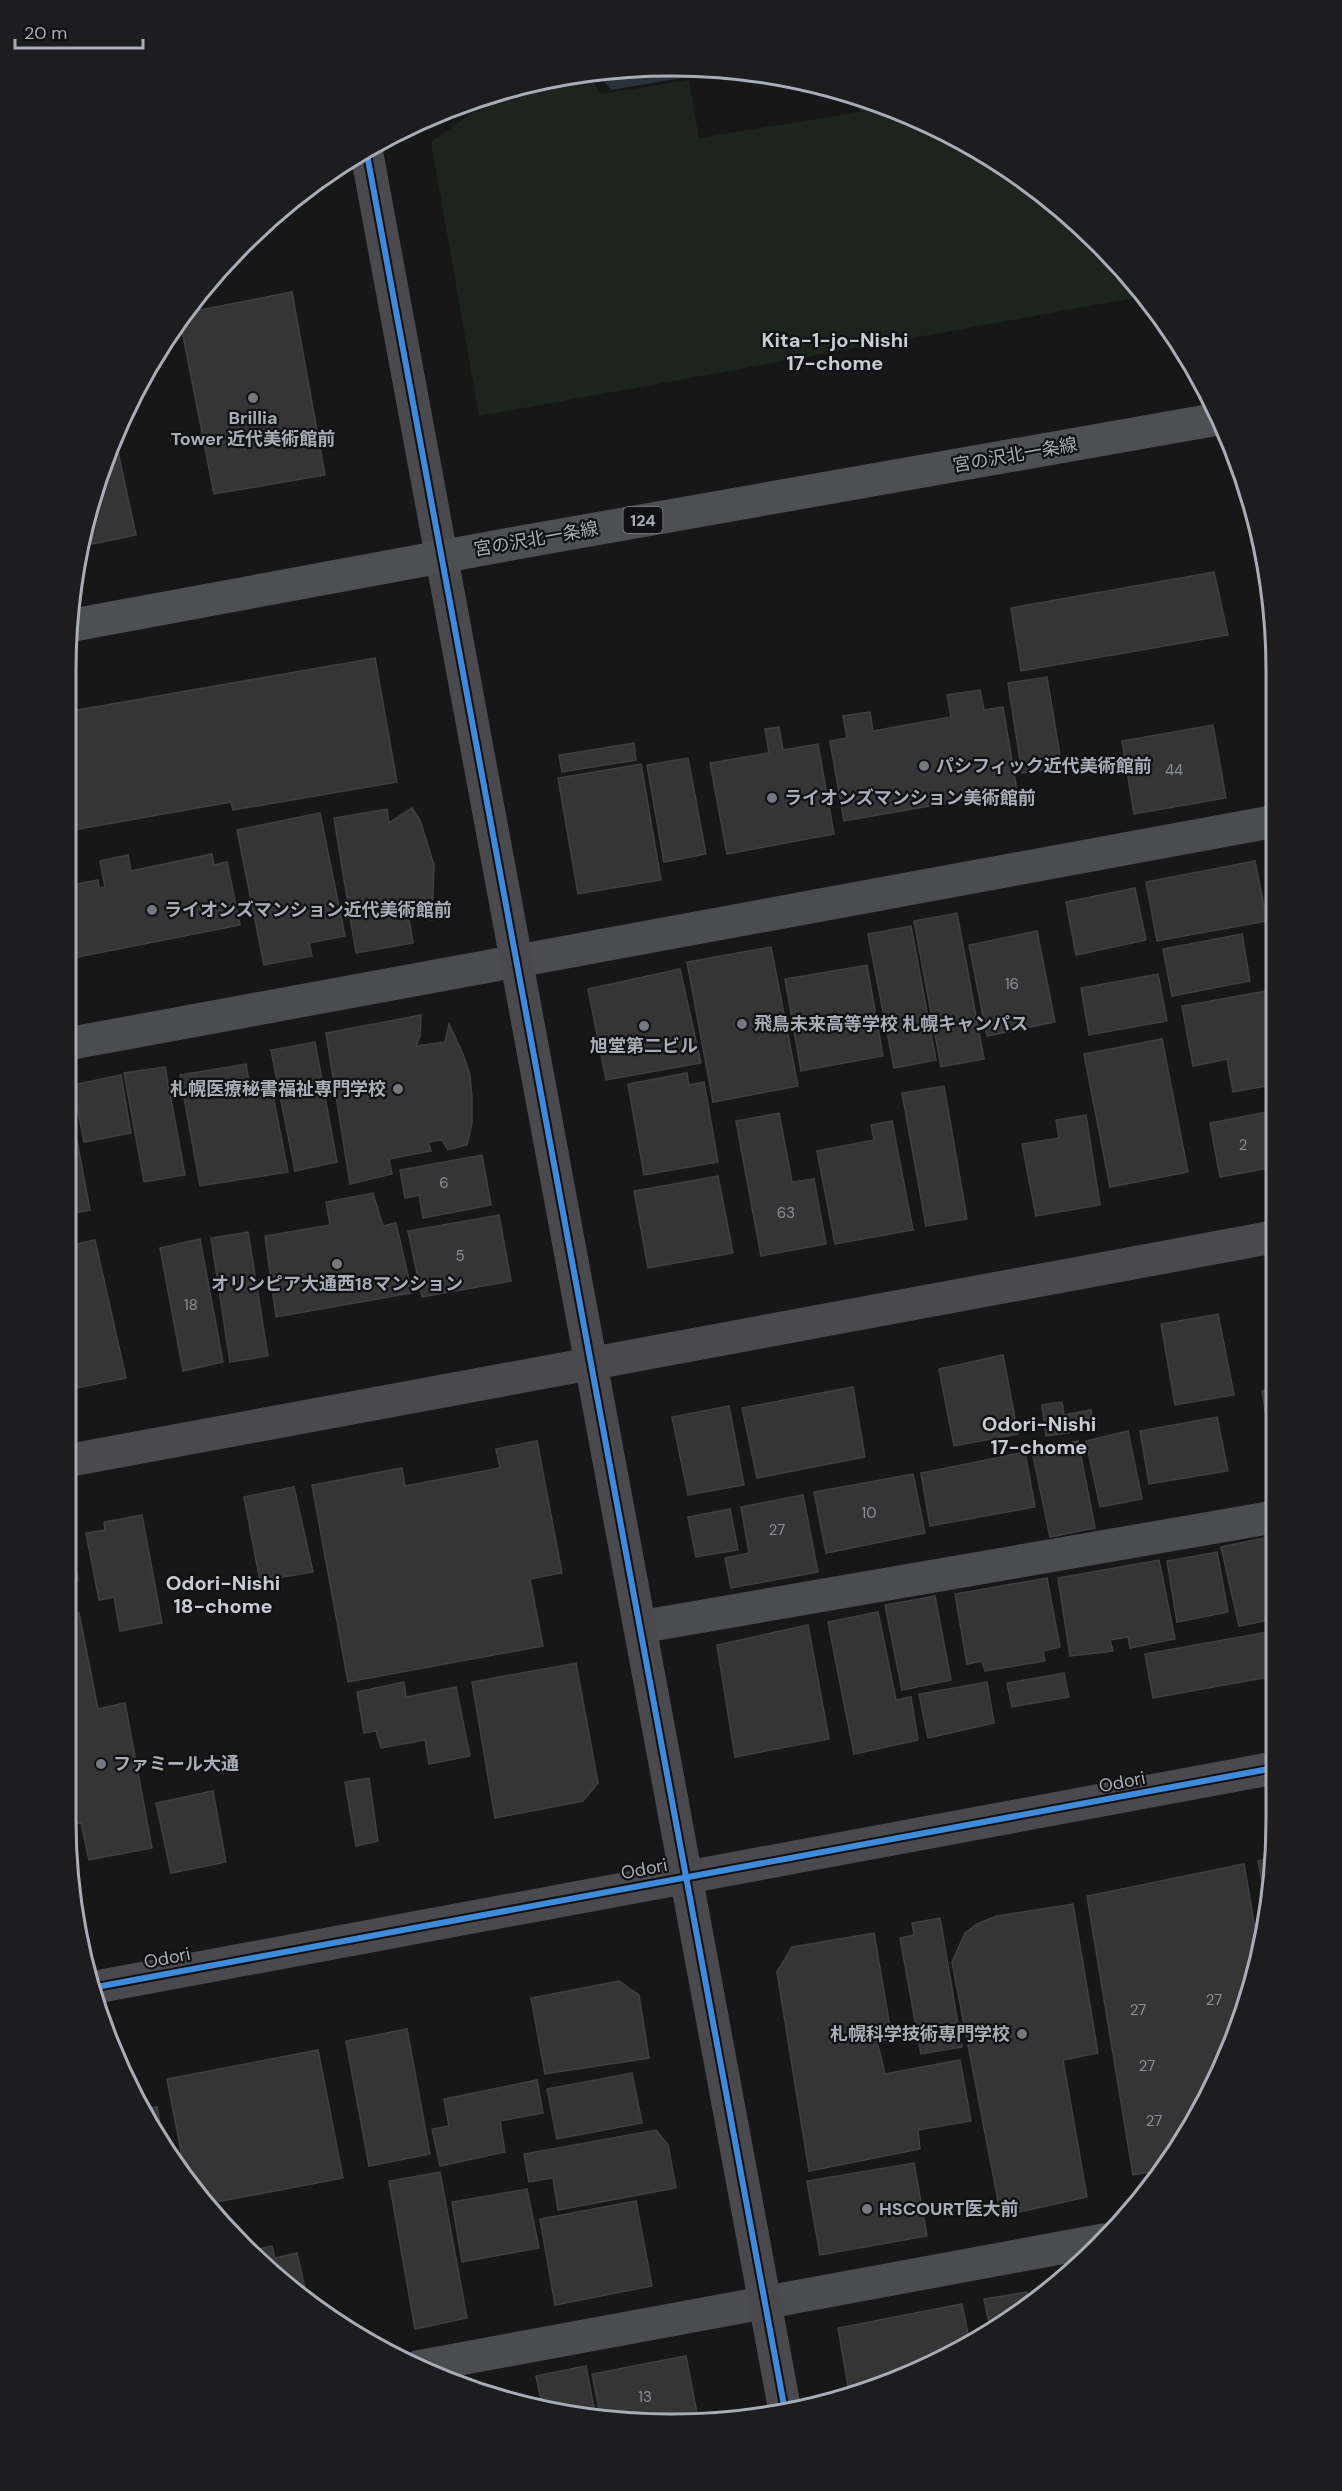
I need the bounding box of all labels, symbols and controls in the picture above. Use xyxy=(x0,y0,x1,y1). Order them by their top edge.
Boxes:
scale bar xyxy=(15,12,142,50)
text: 20 m xyxy=(24,21,67,45)
district label: Kita-1-jo-Nishi 17-chome xyxy=(762,327,908,376)
marker: Brillia Tower 近代美術館前 xyxy=(246,391,260,405)
place label: Brillia Tower 近代美術館前 xyxy=(171,406,335,451)
street label: 宮の沢北一条線 xyxy=(951,432,1079,478)
road number: 124 xyxy=(624,507,662,533)
street label: 宮の沢北一条線 xyxy=(472,516,600,562)
place label: パシフィック近代美術館前 xyxy=(936,754,1152,778)
marker: パシフィック近代美術館前 xyxy=(917,759,931,773)
house number: 44 xyxy=(1165,760,1183,780)
place label: ライオンズマンション美術館前 xyxy=(784,786,1036,810)
marker: ライオンズマンション美術館前 xyxy=(765,791,779,805)
place label: ライオンズマンション近代美術館前 xyxy=(164,898,452,922)
marker: ライオンズマンション近代美術館前 xyxy=(145,903,159,917)
house number: 16 xyxy=(1005,974,1019,994)
place label: 飛鳥未来高等学校 札幌キャンパス xyxy=(754,1012,1028,1036)
marker: 飛鳥未来高等学校 札幌キャンパス xyxy=(735,1017,749,1031)
marker: 旭堂第二ビル xyxy=(637,1019,651,1033)
place label: 旭堂第二ビル xyxy=(590,1034,698,1058)
place label: 札幌医療秘書福祉専門学校 xyxy=(170,1077,386,1101)
marker: 札幌医療秘書福祉専門学校 xyxy=(391,1082,405,1096)
house number: 2 xyxy=(1239,1135,1247,1155)
house number: 6 xyxy=(439,1173,449,1193)
house number: 63 xyxy=(777,1203,795,1223)
house number: 5 xyxy=(455,1246,465,1266)
marker: オリンピア大通西18マンション xyxy=(330,1257,344,1271)
place label: オリンピア大通西18マンション xyxy=(211,1272,463,1296)
house number: 18 xyxy=(184,1295,198,1315)
district label: Odori-Nishi 17-chome xyxy=(982,1411,1096,1460)
house number: 10 xyxy=(862,1503,876,1523)
house number: 27 xyxy=(769,1520,785,1540)
district label: Odori-Nishi 18-chome xyxy=(166,1570,280,1619)
place label: ファミール大通 xyxy=(113,1752,239,1776)
marker: ファミール大通 xyxy=(94,1757,108,1771)
street label: Odori xyxy=(1097,1766,1147,1798)
street label: Odori xyxy=(619,1853,669,1885)
street label: Odori xyxy=(142,1942,192,1974)
house number: 27 xyxy=(1206,1990,1222,2010)
house number: 27 xyxy=(1130,2000,1146,2020)
place label: 札幌科学技術専門学校 xyxy=(830,2022,1010,2046)
marker: 札幌科学技術専門学校 xyxy=(1015,2027,1029,2041)
house number: 27 xyxy=(1139,2056,1155,2076)
house number: 27 xyxy=(1146,2111,1162,2131)
place label: HSCOURT医大前 xyxy=(879,2197,1019,2221)
marker: HSCOURT医大前 xyxy=(860,2202,874,2216)
house number: 13 xyxy=(638,2387,652,2407)

